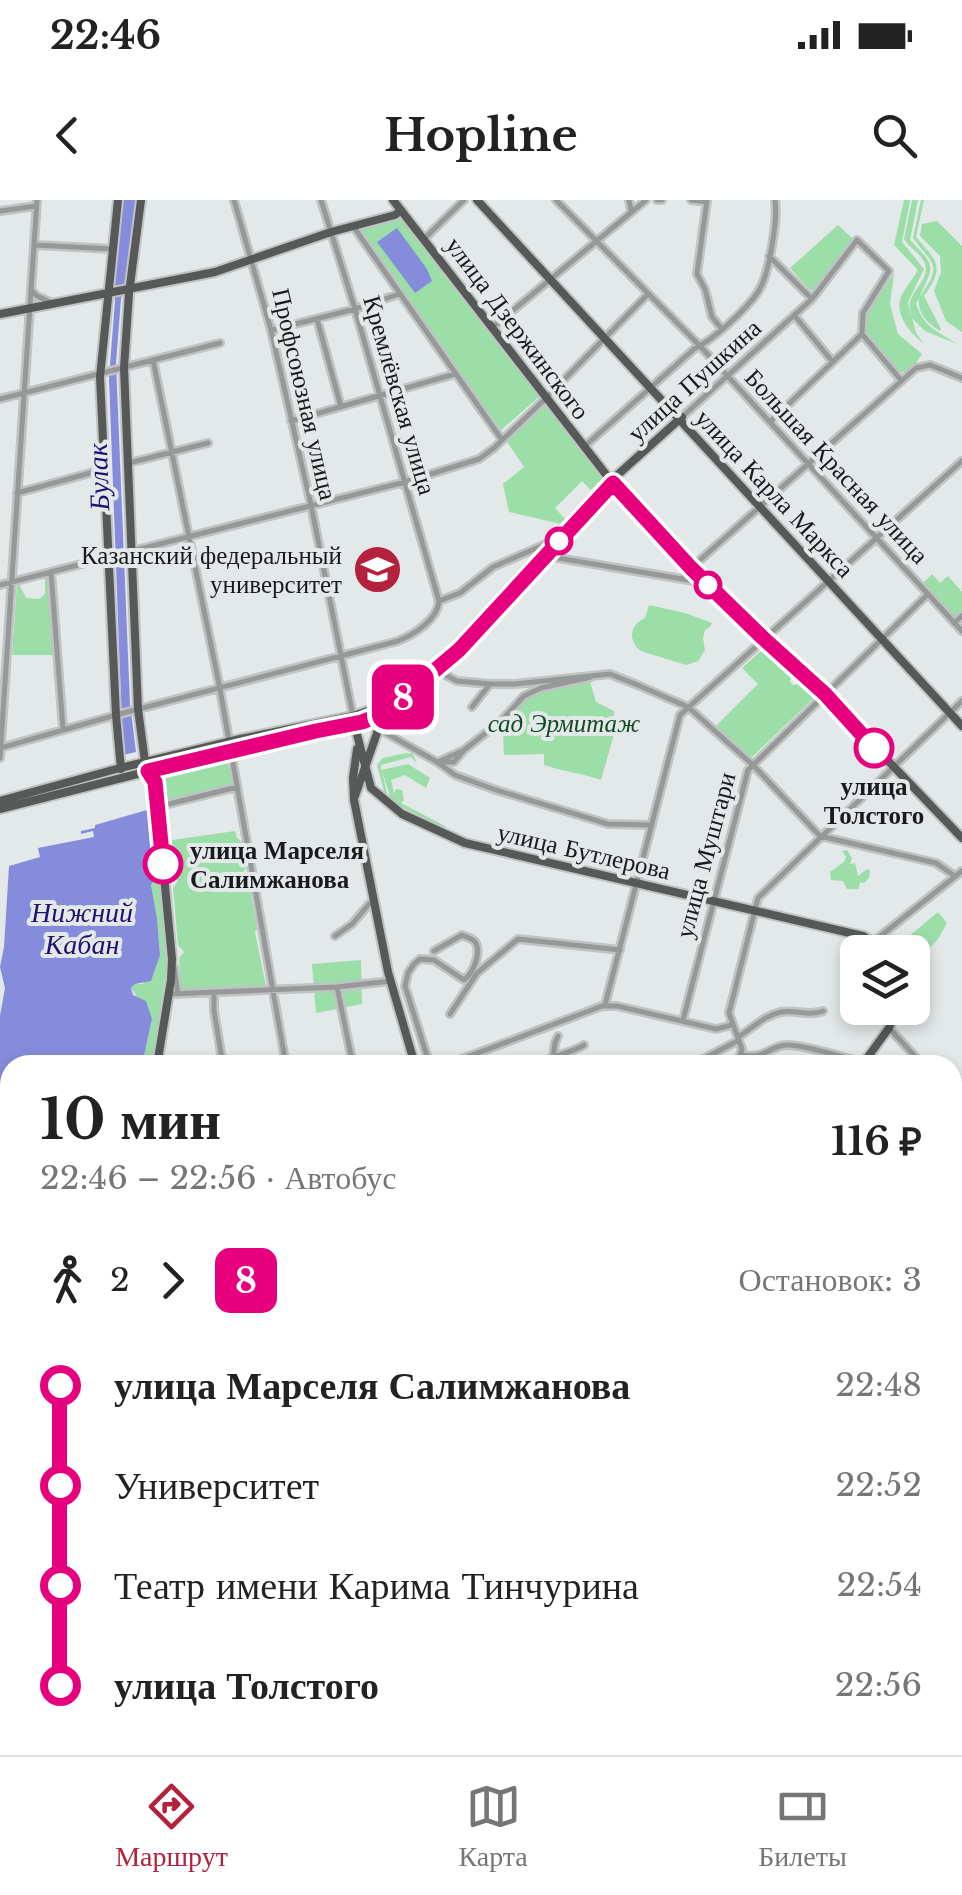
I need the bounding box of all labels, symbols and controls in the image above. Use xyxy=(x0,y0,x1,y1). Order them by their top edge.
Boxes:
text: 22:46 xyxy=(50,12,161,59)
text: Hopline xyxy=(384,107,578,163)
icon: back xyxy=(40,108,95,163)
icon: search xyxy=(867,108,922,163)
street label: улица Дзержинского xyxy=(439,231,596,426)
street label: Профсоюзная улица xyxy=(265,285,344,503)
street label: Кремлёвская улица xyxy=(356,292,443,498)
street label: улица Пушкина xyxy=(621,312,767,448)
street label: Большая Красная улица xyxy=(738,362,935,570)
street label: улица Карла Маркса xyxy=(689,403,861,584)
water label: Булак xyxy=(80,442,117,512)
unlabelled marker xyxy=(546,528,572,554)
place label: Казанский федеральный университет xyxy=(81,540,342,600)
school or university icon: Казанский федеральный университет xyxy=(351,543,403,595)
unlabelled marker xyxy=(695,572,721,598)
line badge: 8 xyxy=(370,664,436,730)
text: 8 xyxy=(392,676,414,719)
park label: сад Эрмитаж xyxy=(488,708,640,739)
marker: улица Толстого xyxy=(855,729,893,767)
street label: улица Муштари xyxy=(668,769,743,941)
place label: улица Толстого xyxy=(824,771,924,831)
street label: улица Бутлерова xyxy=(494,817,673,886)
place label: улица Марселя Салимжанова xyxy=(190,835,364,895)
marker: улица Марселя Салимжанова xyxy=(144,845,182,883)
water label: Нижний Кабан xyxy=(30,895,133,962)
map controls xyxy=(840,935,930,1025)
button: layers xyxy=(840,935,930,1025)
text: 10 мин xyxy=(40,1086,221,1154)
text: 116 ₽ xyxy=(831,1118,922,1165)
text: 22:46 – 22:56 · Автобус xyxy=(40,1158,396,1198)
icon: walk xyxy=(40,1253,95,1308)
icon: forward xyxy=(145,1253,200,1308)
text: 8 xyxy=(235,1259,257,1302)
text: 2 xyxy=(110,1260,130,1300)
text: Остановок: 3 xyxy=(739,1260,922,1300)
text: улица Марселя Салимжанова xyxy=(114,1362,630,1409)
text: 22:48 xyxy=(835,1365,922,1405)
text: Университет xyxy=(114,1462,319,1509)
text: 22:52 xyxy=(836,1465,922,1505)
text: Театр имени Карима Тинчурина xyxy=(114,1562,639,1609)
text: 22:54 xyxy=(837,1565,922,1605)
text: улица Толстого xyxy=(114,1662,379,1709)
text: 22:56 xyxy=(835,1665,922,1705)
tab: Маршрут xyxy=(115,1779,228,1874)
tab: Карта xyxy=(458,1779,528,1874)
tab: Билеты xyxy=(758,1779,847,1874)

